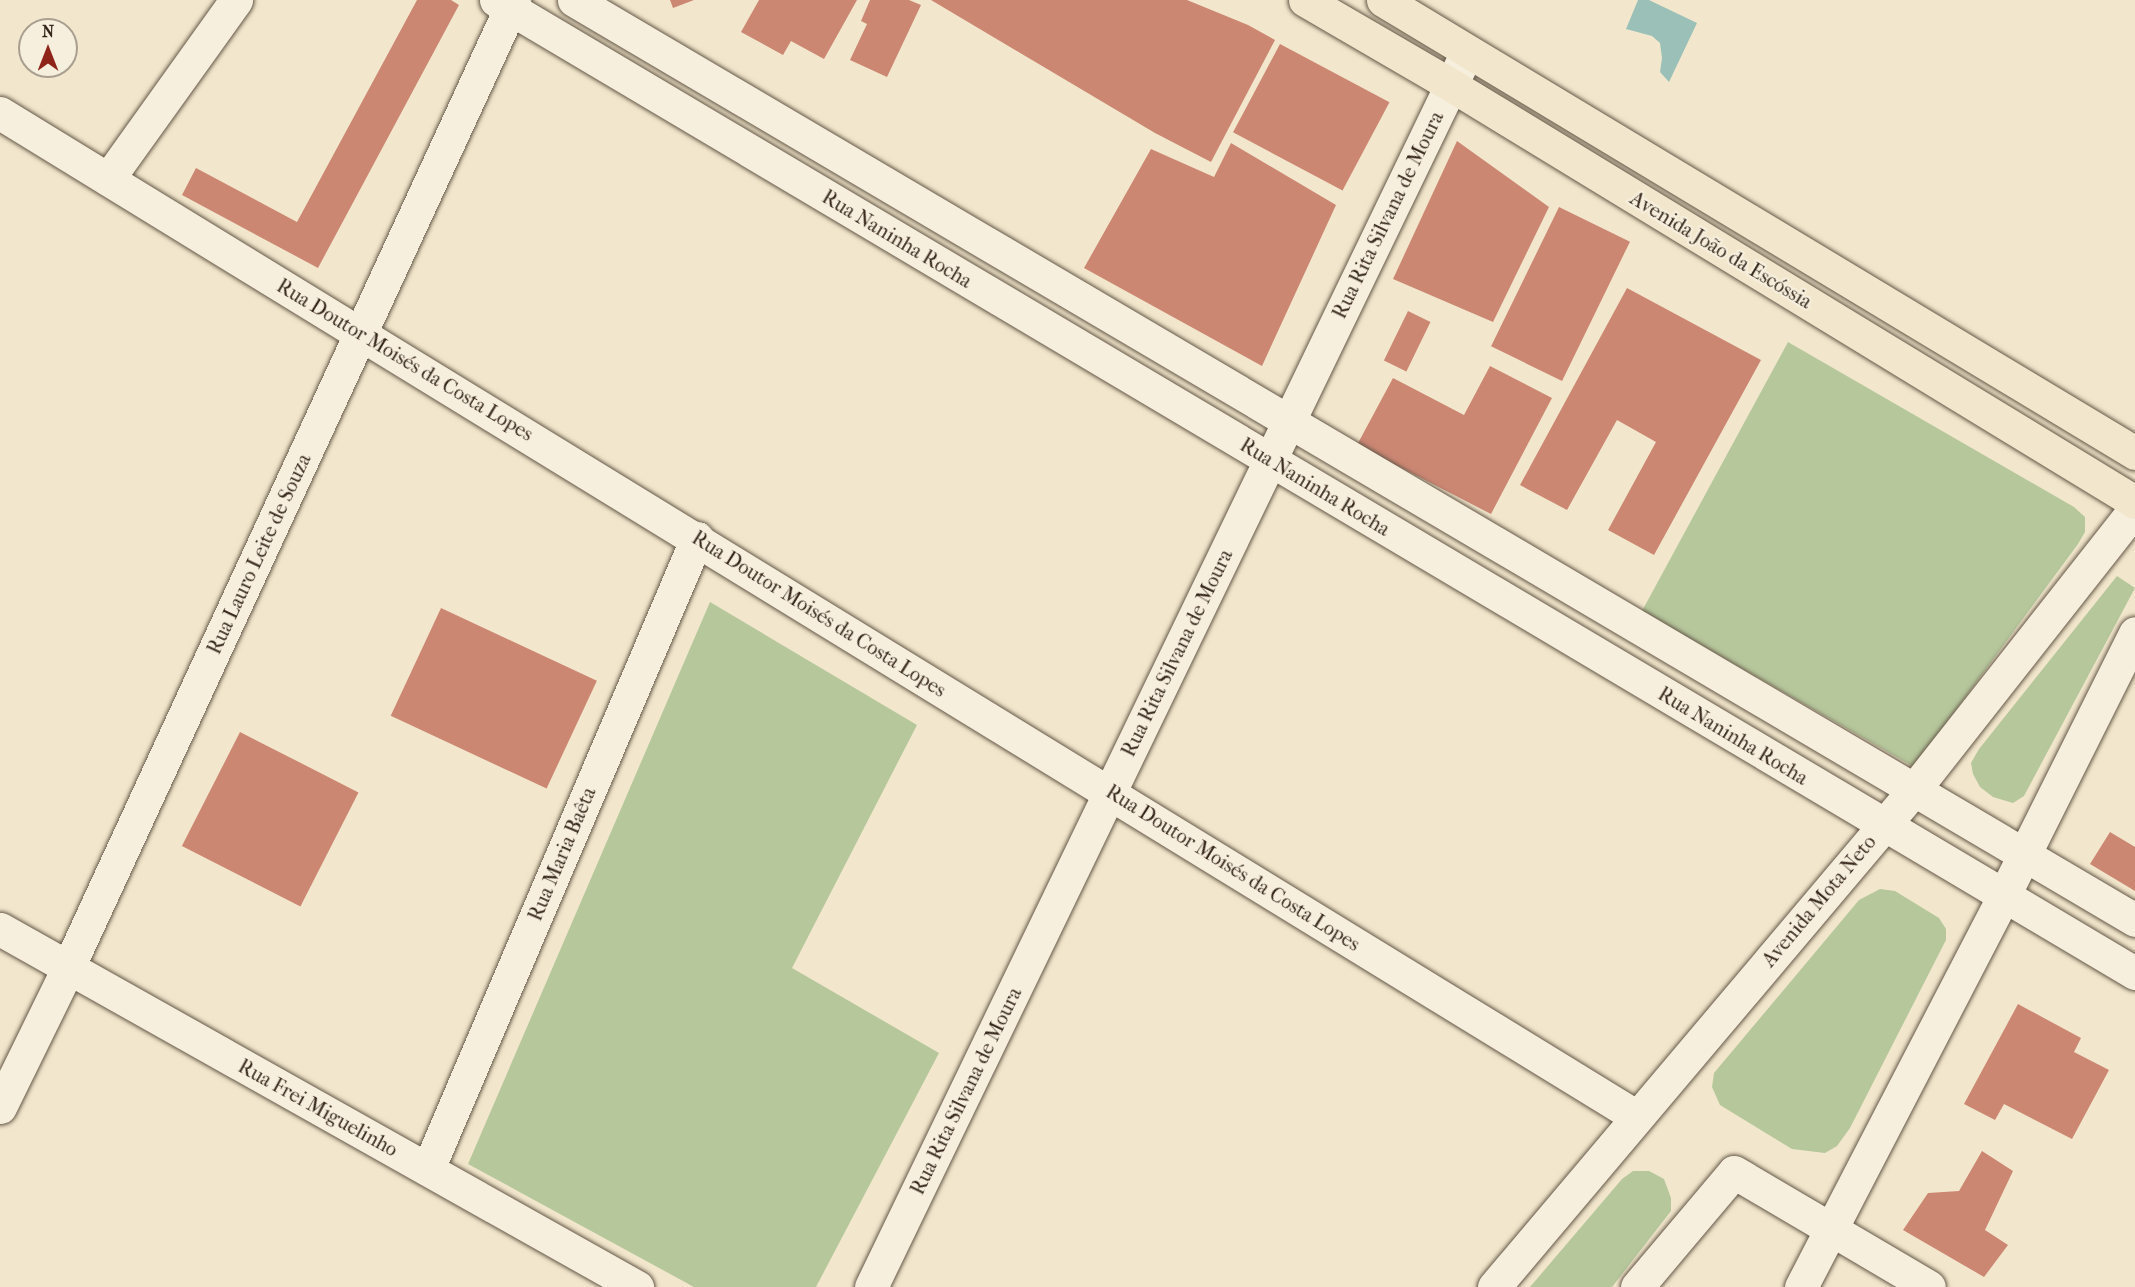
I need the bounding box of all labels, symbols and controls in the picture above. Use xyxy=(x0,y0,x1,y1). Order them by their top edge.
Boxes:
north arrow xyxy=(18,18,78,78)
text: N xyxy=(42,22,54,41)
street label: Rua Rita Silvana de Moura xyxy=(1327,107,1449,323)
street label: Rua Naninha Rocha xyxy=(818,185,976,293)
street label: Avenida João da Escóssia xyxy=(1626,186,1816,314)
street label: Rua Doutor Moisés da Costa Lopes xyxy=(272,274,538,446)
street label: Rua Naninha Rocha xyxy=(1236,433,1394,541)
street label: Rua Lauro Leite de Souza xyxy=(202,450,316,658)
street label: Rua Doutor Moisés da Costa Lopes xyxy=(688,526,950,702)
street label: Rua Rita Silvana de Moura xyxy=(1116,545,1238,761)
street label: Rua Naninha Rocha xyxy=(1654,682,1812,790)
street label: Rua Doutor Moisés da Costa Lopes xyxy=(1102,780,1364,956)
street label: Rua Maria Baêta xyxy=(523,783,601,925)
street label: Avenida Mota Neto xyxy=(1757,830,1881,972)
street label: Rua Rita Silvana de Moura xyxy=(905,983,1027,1199)
street label: Rua Frei Miguelinho xyxy=(234,1054,402,1162)

